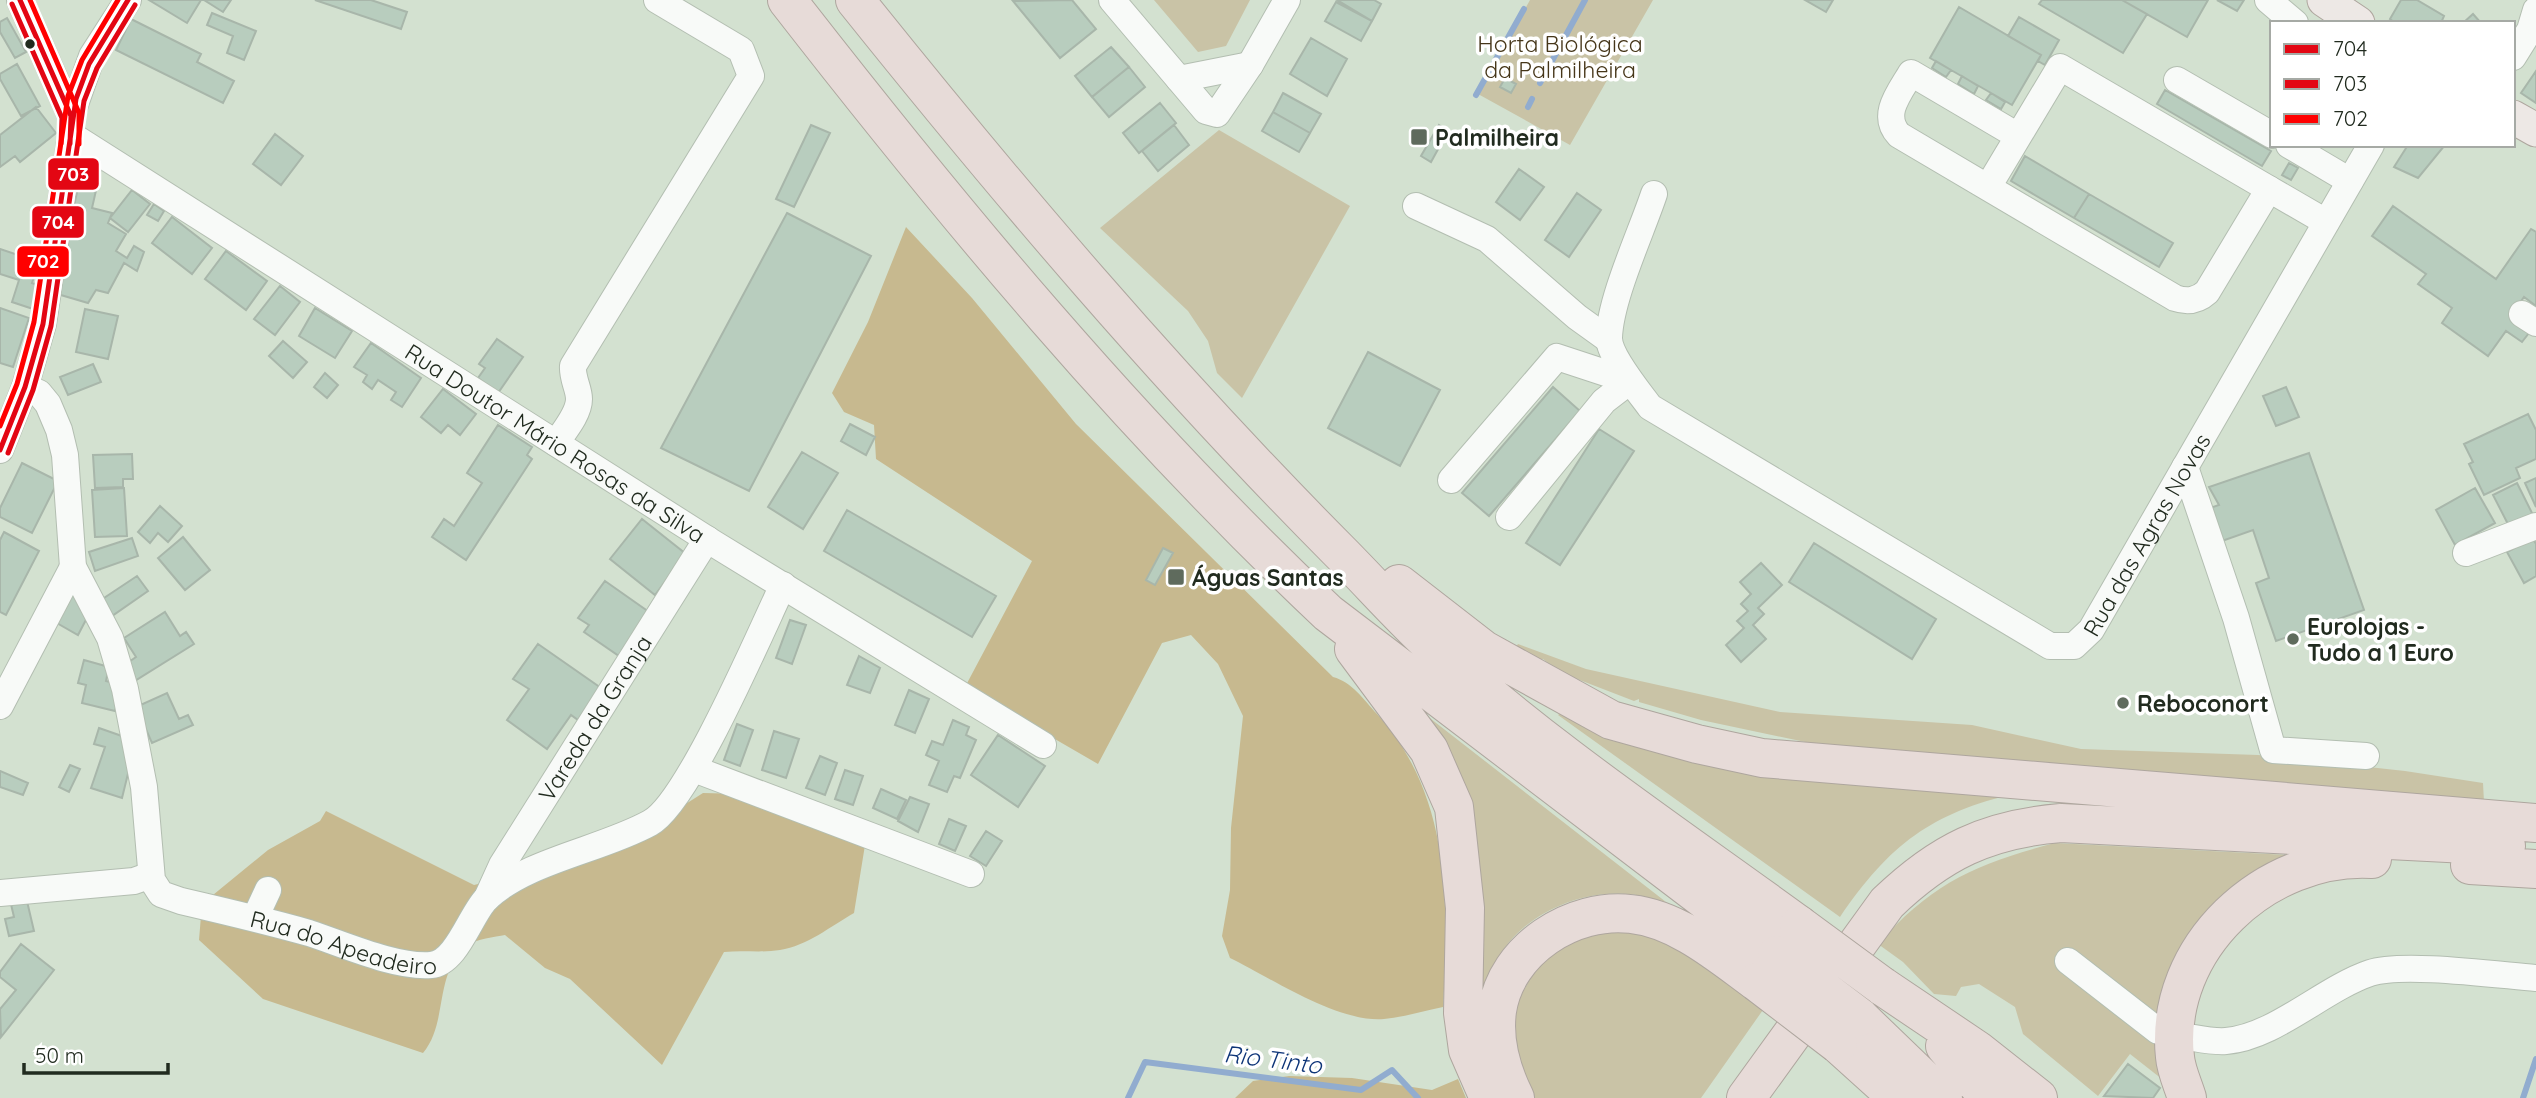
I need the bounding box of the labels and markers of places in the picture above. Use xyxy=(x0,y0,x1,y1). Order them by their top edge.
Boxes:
unlabelled marker xyxy=(23,37,37,51)
place label: Palmilheira xyxy=(1435,123,1559,152)
marker: Palmilheira xyxy=(1409,127,1429,147)
place label: Águas Santas xyxy=(1192,563,1343,592)
marker: Águas Santas xyxy=(1166,567,1186,587)
place label: Eurolojas - Tudo a 1 Euro xyxy=(2307,612,2454,667)
marker: Eurolojas - Tudo a 1 Euro xyxy=(2285,631,2301,647)
place label: Reboconort xyxy=(2137,689,2269,718)
marker: Reboconort xyxy=(2115,695,2131,711)

